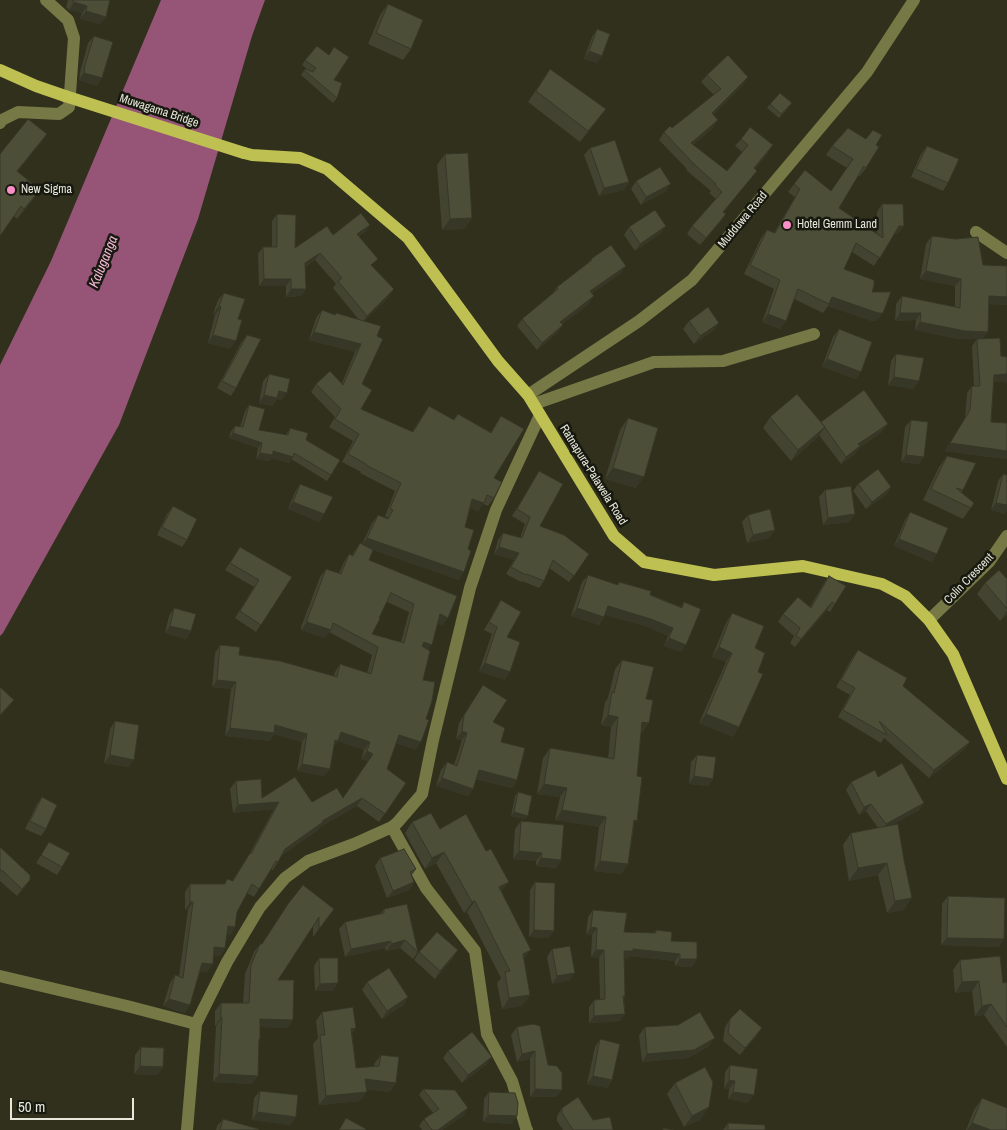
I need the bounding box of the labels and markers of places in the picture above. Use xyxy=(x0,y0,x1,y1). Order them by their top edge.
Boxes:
place label: New Sigma xyxy=(21,183,72,197)
marker: New Sigma xyxy=(5,184,17,196)
place label: Hotel Gemm Land xyxy=(797,218,877,232)
marker: Hotel Gemm Land xyxy=(781,219,793,231)

